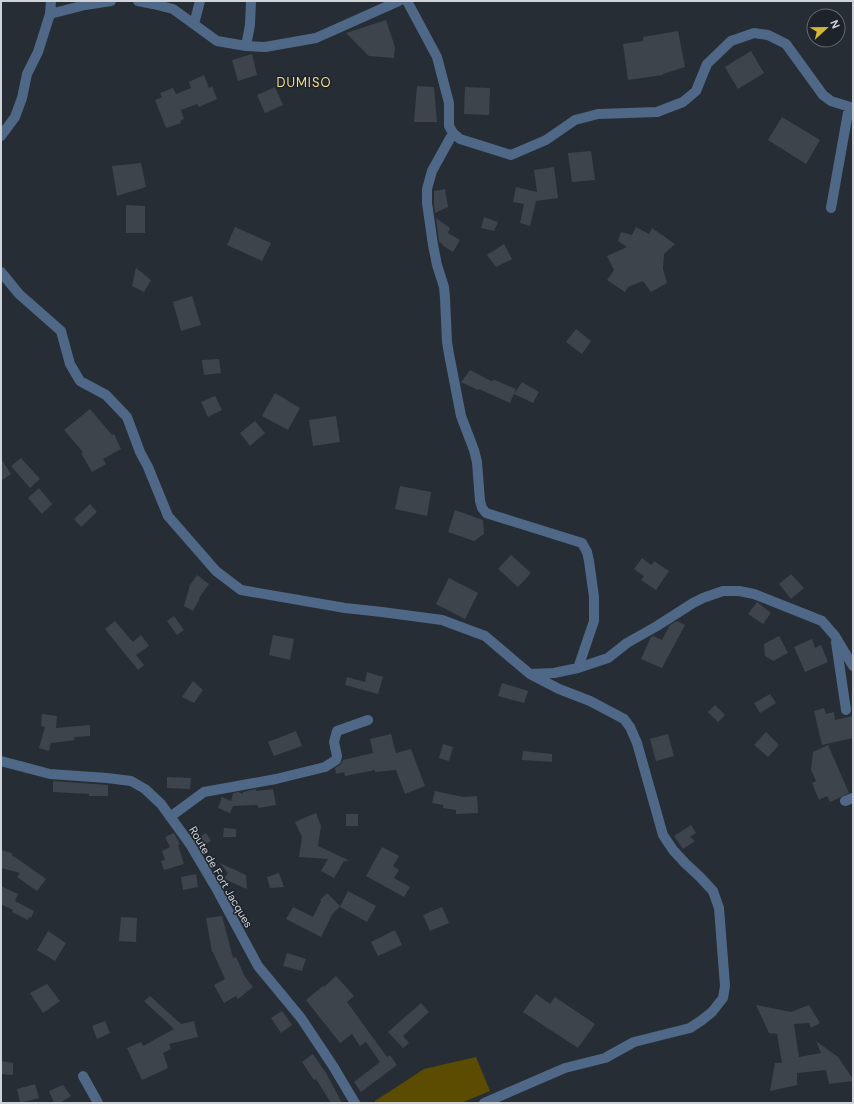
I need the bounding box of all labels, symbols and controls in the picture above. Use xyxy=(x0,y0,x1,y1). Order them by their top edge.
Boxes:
north arrow xyxy=(806,8,846,48)
text: N xyxy=(827,18,843,31)
district label: DUMISO xyxy=(276,74,332,91)
street label: Route de Fort Jacques xyxy=(186,824,256,930)

